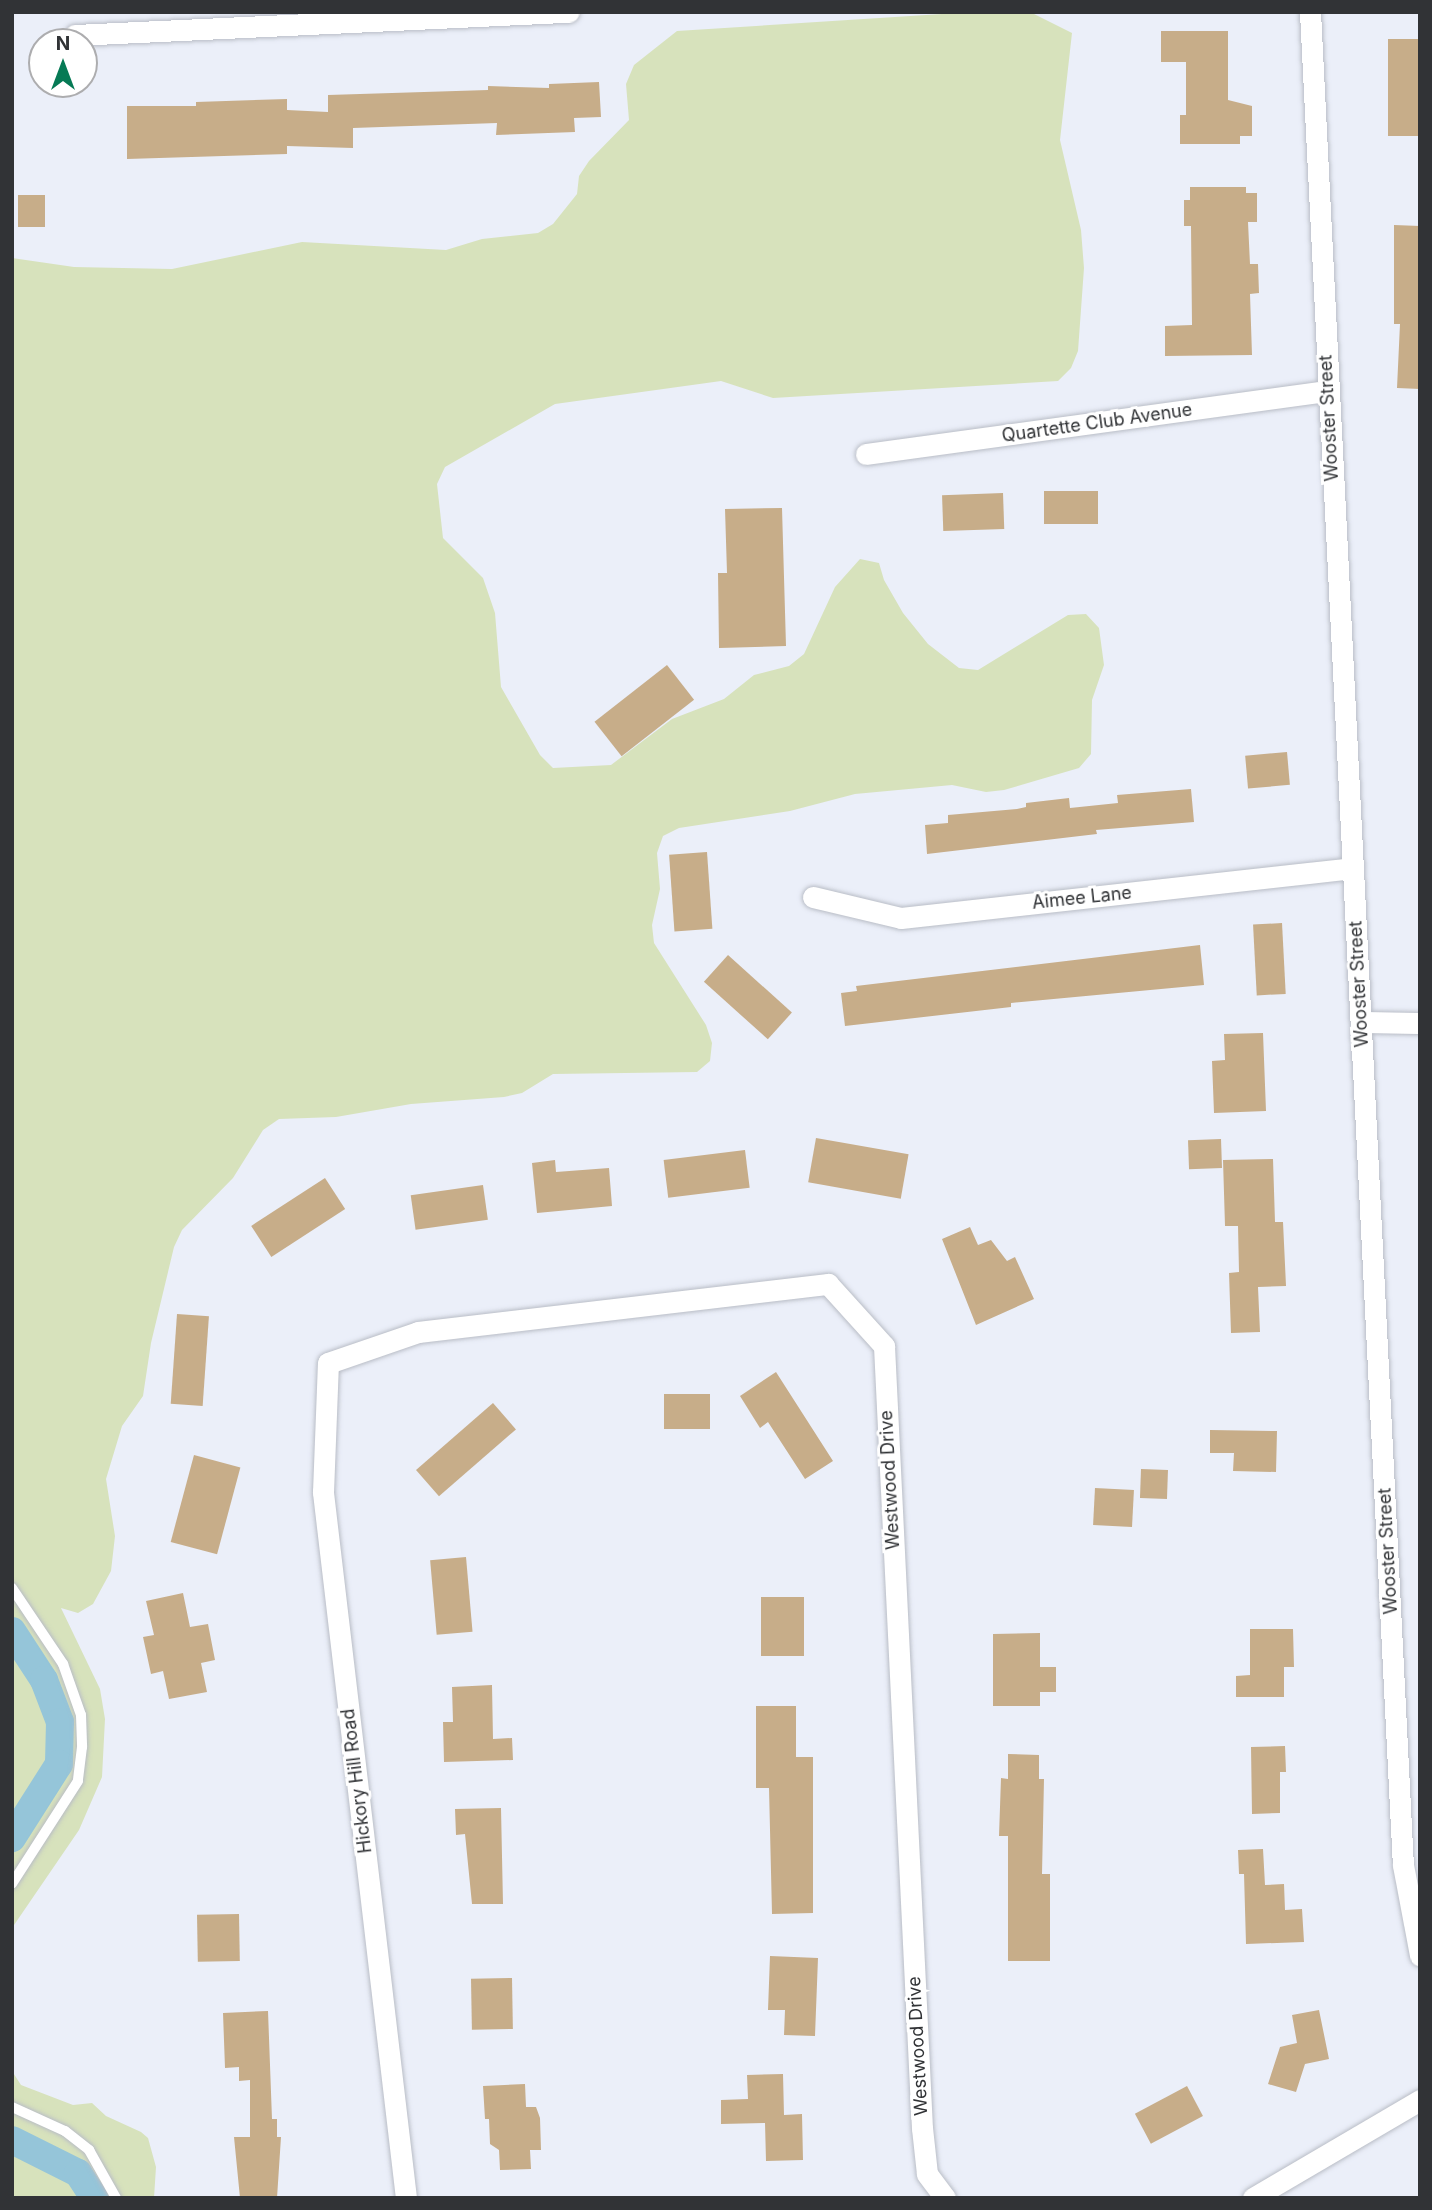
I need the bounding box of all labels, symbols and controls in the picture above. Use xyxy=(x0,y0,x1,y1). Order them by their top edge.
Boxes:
north arrow xyxy=(28,28,98,98)
text: N xyxy=(56,32,70,55)
street label: Wooster Street xyxy=(1315,354,1343,482)
street label: Quartette Club Avenue xyxy=(1000,399,1194,447)
street label: Aimee Lane xyxy=(1031,882,1133,914)
street label: Wooster Street xyxy=(1345,920,1373,1048)
street label: Westwood Drive xyxy=(876,1410,904,1550)
street label: Wooster Street xyxy=(1374,1487,1402,1615)
street label: Hickory Hill Road xyxy=(337,1707,377,1855)
street label: Westwood Drive xyxy=(904,1976,932,2116)

